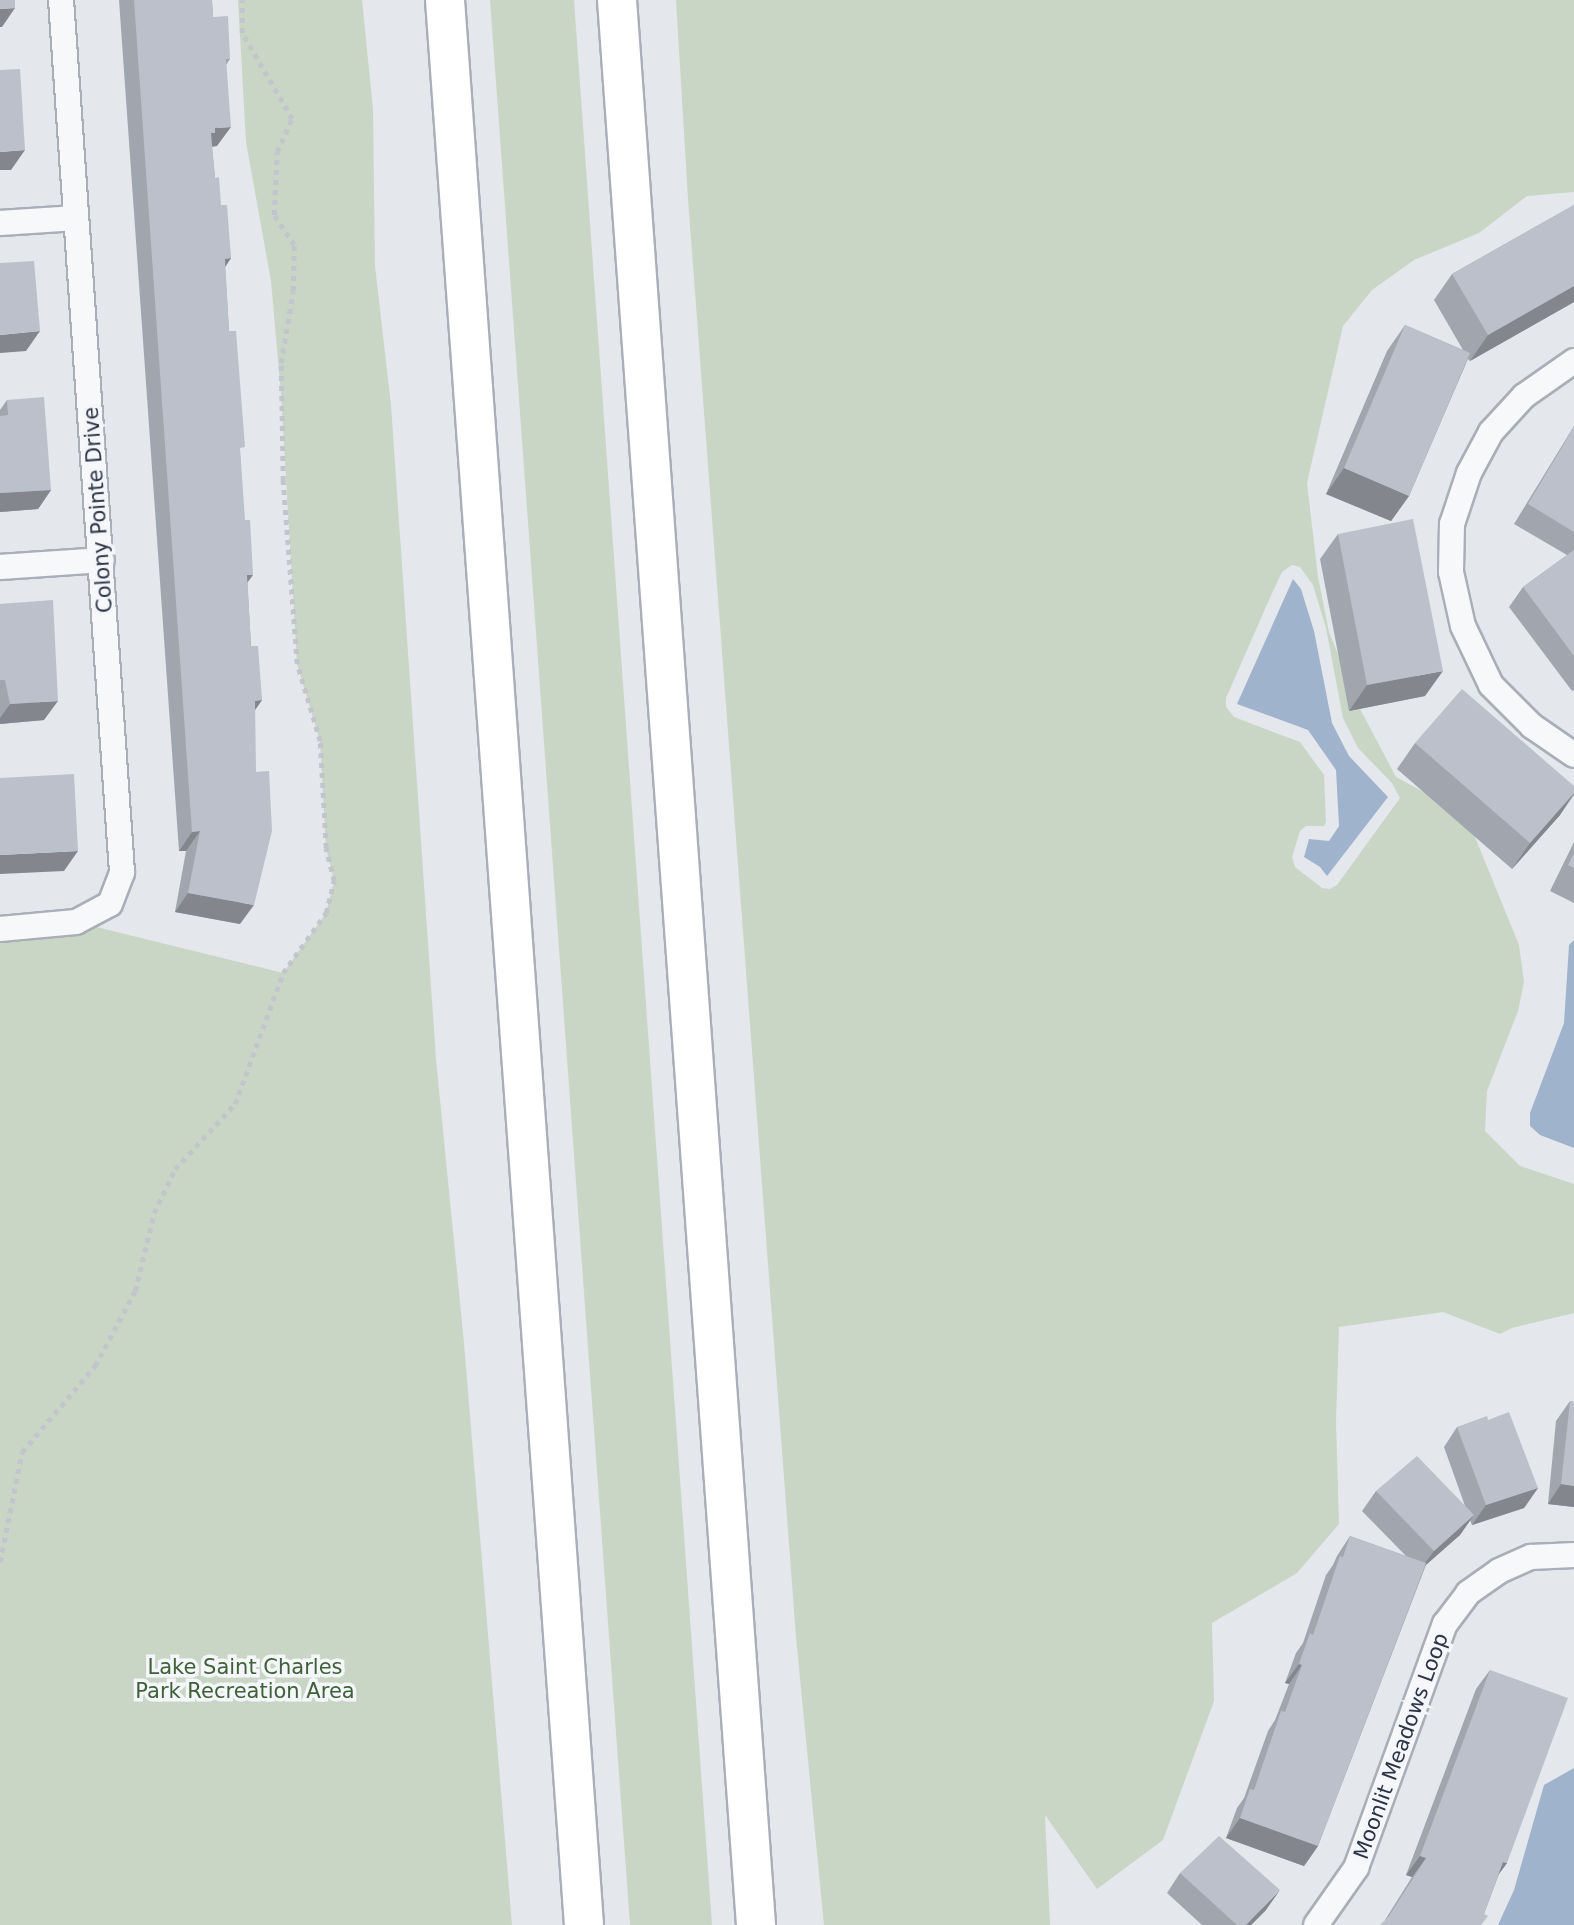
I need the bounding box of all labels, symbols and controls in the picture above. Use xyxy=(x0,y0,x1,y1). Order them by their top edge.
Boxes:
street label: Colony Pointe Drive xyxy=(78,406,118,614)
street label: Moonlit Meadows Loop xyxy=(1348,1629,1454,1863)
park label: Lake Saint Charles Park Recreation Area xyxy=(135,1654,355,1704)

